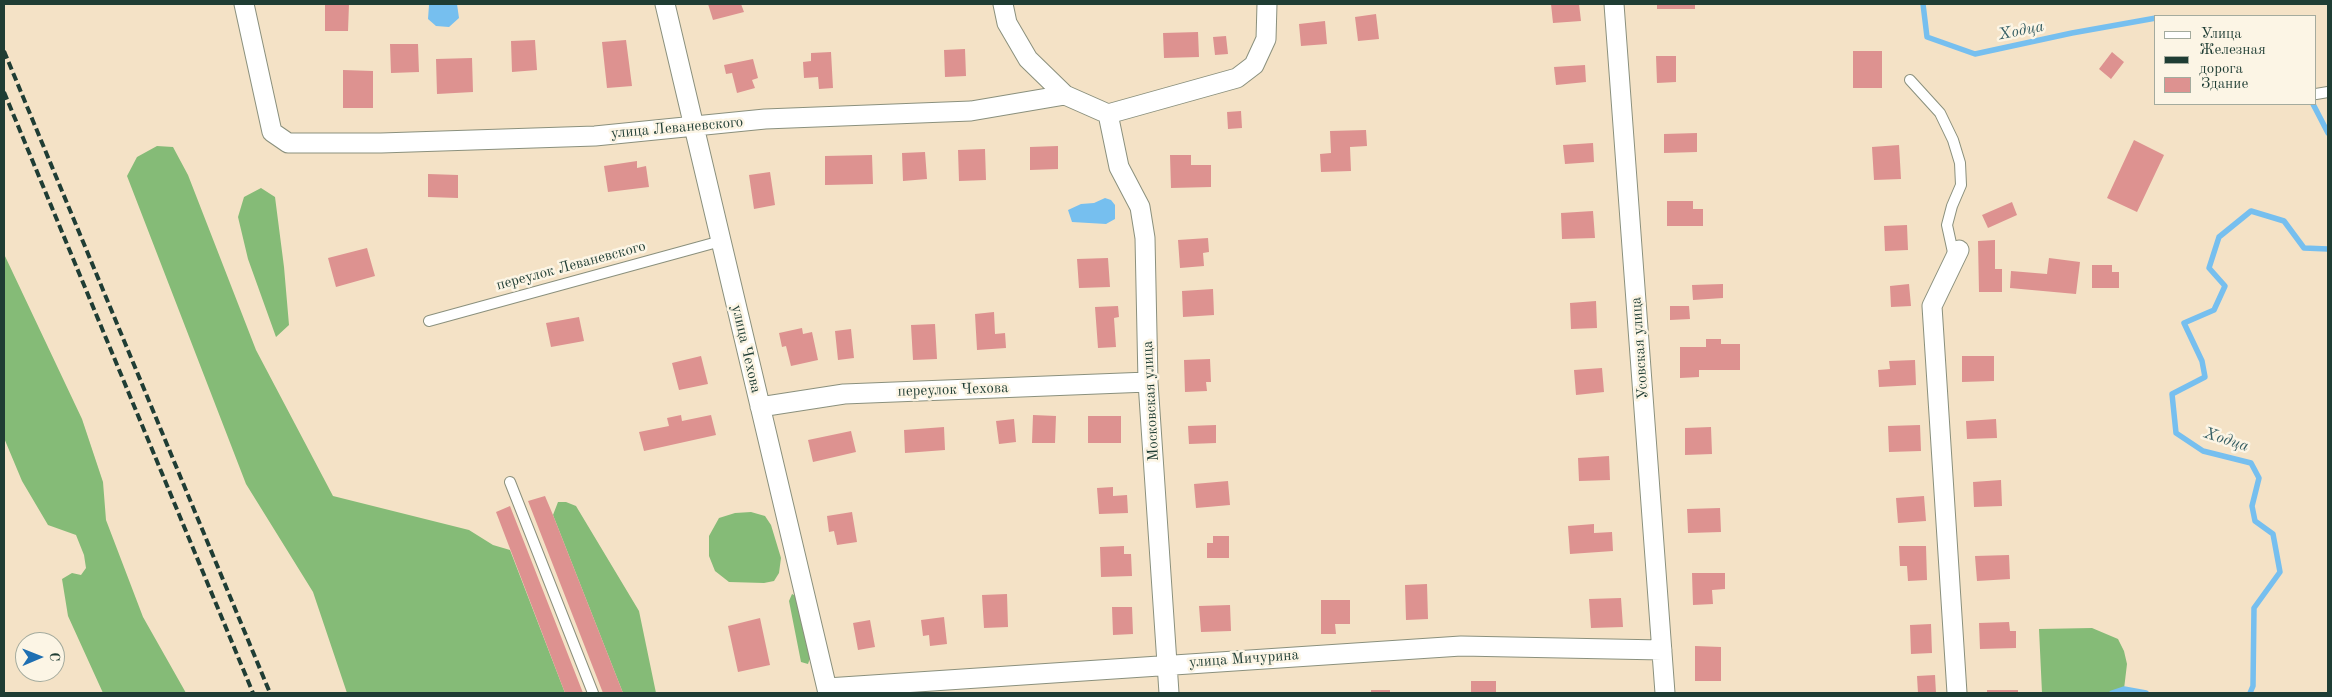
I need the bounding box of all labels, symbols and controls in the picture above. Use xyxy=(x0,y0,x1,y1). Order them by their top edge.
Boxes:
legend xyxy=(2154,15,2317,105)
water label: Ходца xyxy=(1996,17,2046,45)
text: Улица xyxy=(2201,27,2242,42)
text: Железная дорога xyxy=(2199,43,2266,77)
text: Здание xyxy=(2201,77,2248,92)
street label: улица Леваневского xyxy=(610,113,744,143)
street label: переулок Леваневского xyxy=(494,237,648,295)
street label: Усовская улица xyxy=(1627,296,1653,400)
street label: улица Чехова xyxy=(727,303,765,395)
street label: Московская улица xyxy=(1139,340,1163,462)
street label: переулок Чехова xyxy=(897,379,1009,401)
water label: Ходца xyxy=(2201,424,2251,456)
north arrow xyxy=(15,632,65,682)
street label: улица Мичурина xyxy=(1188,646,1300,672)
text: С xyxy=(47,652,61,662)

